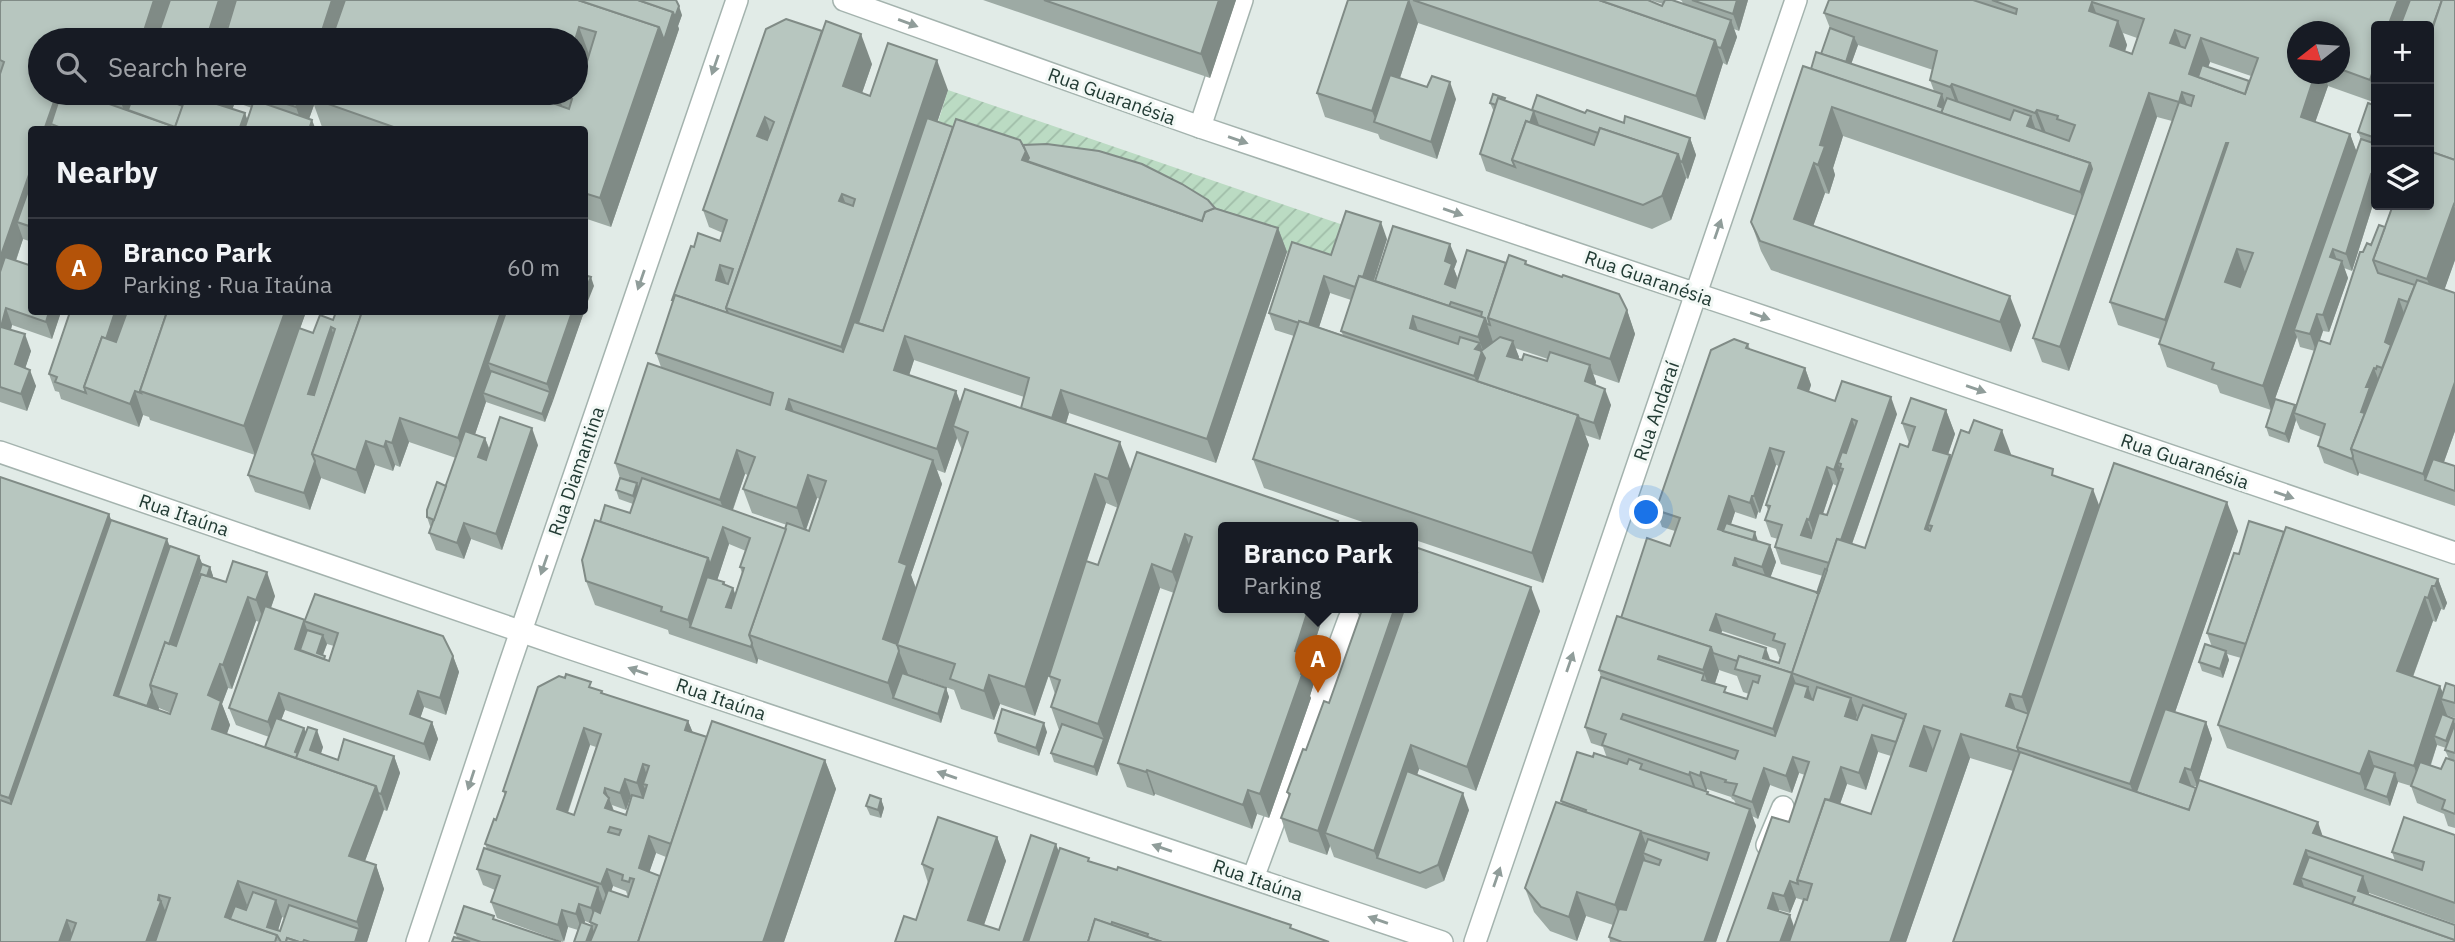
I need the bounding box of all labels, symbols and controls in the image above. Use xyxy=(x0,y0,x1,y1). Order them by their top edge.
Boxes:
one-way arrow xyxy=(897,18,918,29)
north arrow xyxy=(2287,21,2350,84)
map controls xyxy=(2371,21,2434,210)
button: + xyxy=(2371,21,2434,84)
search box xyxy=(28,28,588,105)
icon: search xyxy=(52,48,90,86)
text: Search here xyxy=(108,50,247,84)
one-way arrow xyxy=(709,54,720,75)
street label: Rua Guaranésia xyxy=(1045,62,1179,130)
button: − xyxy=(2371,84,2434,147)
one-way arrow xyxy=(1227,135,1248,146)
button: layers xyxy=(2371,147,2434,210)
text: Nearby xyxy=(56,152,158,191)
one-way arrow xyxy=(1443,207,1464,218)
one-way arrow xyxy=(1713,219,1724,240)
text: Branco Park xyxy=(123,235,272,269)
street label: Rua Guaranésia xyxy=(1582,245,1716,311)
text: A xyxy=(71,252,87,282)
text: 60 m xyxy=(507,252,560,282)
text: Parking · Rua Itaúna xyxy=(123,269,332,299)
one-way arrow xyxy=(635,269,646,290)
one-way arrow xyxy=(1750,310,1771,321)
street label: Rua Andaraí xyxy=(1628,358,1684,464)
one-way arrow xyxy=(1965,384,1986,395)
street label: Rua Diamantina xyxy=(543,403,609,539)
street label: Rua Guaranésia xyxy=(2118,428,2252,494)
street label: Rua Itaúna xyxy=(136,488,232,542)
one-way arrow xyxy=(2273,490,2294,501)
your location xyxy=(1629,495,1663,529)
popup xyxy=(1218,522,1418,613)
text: Branco Park xyxy=(1244,536,1392,570)
one-way arrow xyxy=(538,554,549,575)
text: Parking xyxy=(1244,570,1321,600)
pin: A xyxy=(1295,635,1341,693)
one-way arrow xyxy=(1565,651,1576,672)
one-way arrow xyxy=(628,665,649,676)
street label: Rua Itaúna xyxy=(673,672,769,726)
one-way arrow xyxy=(936,769,957,780)
one-way arrow xyxy=(465,770,476,791)
one-way arrow xyxy=(1152,842,1173,852)
street label: Rua Itaúna xyxy=(1210,853,1306,907)
one-way arrow xyxy=(1492,867,1503,888)
one-way arrow xyxy=(1367,914,1388,925)

